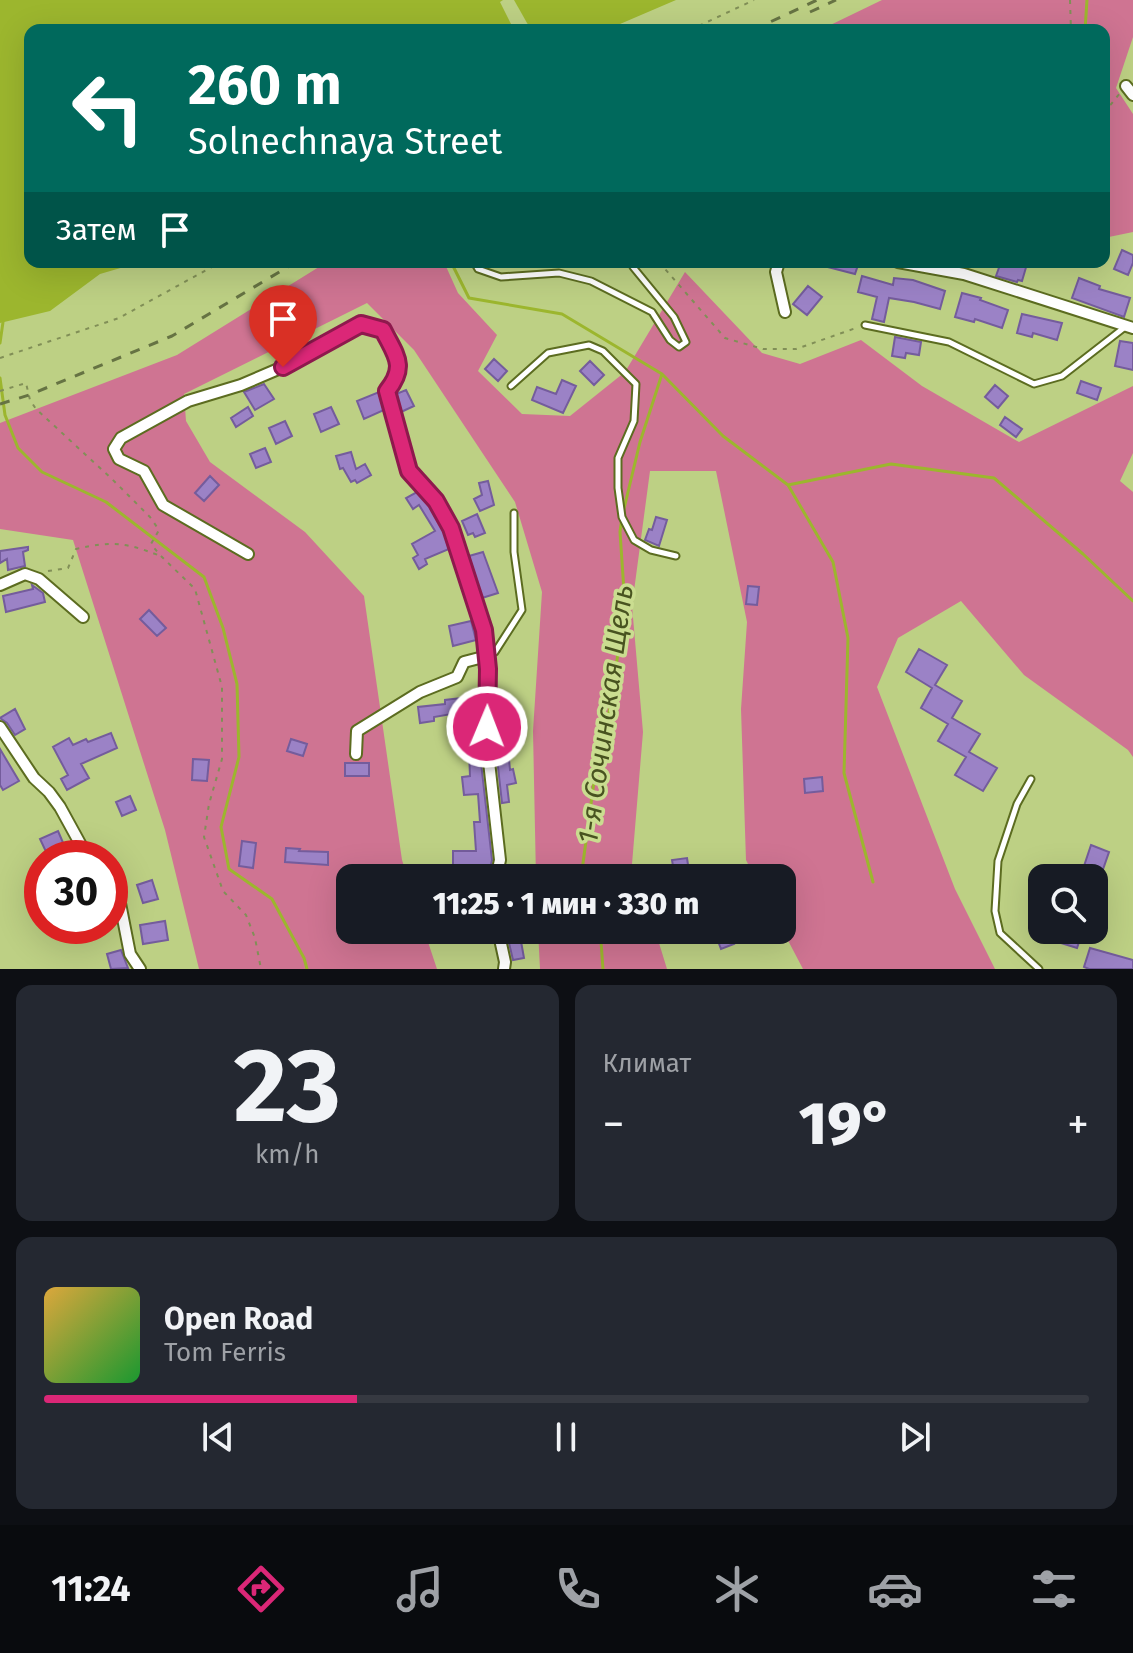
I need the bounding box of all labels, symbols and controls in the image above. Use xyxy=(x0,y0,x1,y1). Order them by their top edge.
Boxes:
text: 260 m xyxy=(188,52,342,119)
icon: left xyxy=(56,56,160,160)
text: Solnechnaya Street xyxy=(188,120,502,164)
icon: arrive xyxy=(153,208,197,252)
text: Затем xyxy=(56,212,137,248)
pin xyxy=(249,285,317,367)
icon: arrive xyxy=(261,297,305,341)
water label: 1-я Сочинская Щель xyxy=(571,583,640,845)
position arrow xyxy=(445,685,529,769)
speed limit sign: 30 xyxy=(24,840,128,944)
map controls xyxy=(1028,864,1108,944)
button: search xyxy=(1028,864,1108,944)
text: 11:25 · 1 мин · 330 m xyxy=(433,886,699,922)
text: 23 xyxy=(234,1024,341,1149)
text: Климат xyxy=(603,1048,691,1079)
text: 19° xyxy=(799,1088,893,1160)
text: − xyxy=(603,1098,625,1151)
text: + xyxy=(1067,1098,1089,1151)
text: km/h xyxy=(255,1139,319,1170)
text: Open Road xyxy=(164,1301,313,1337)
text: Tom Ferris xyxy=(164,1337,286,1368)
icon: previous xyxy=(196,1415,240,1459)
icon: pause xyxy=(544,1415,588,1459)
icon: next xyxy=(893,1415,937,1459)
icon: directions xyxy=(233,1561,289,1617)
icon: music xyxy=(392,1561,448,1617)
icon: phone xyxy=(550,1561,606,1617)
icon: climate xyxy=(709,1561,765,1617)
icon: car xyxy=(867,1561,923,1617)
icon: filters xyxy=(1026,1561,1082,1617)
text: 11:24 xyxy=(51,1567,131,1611)

